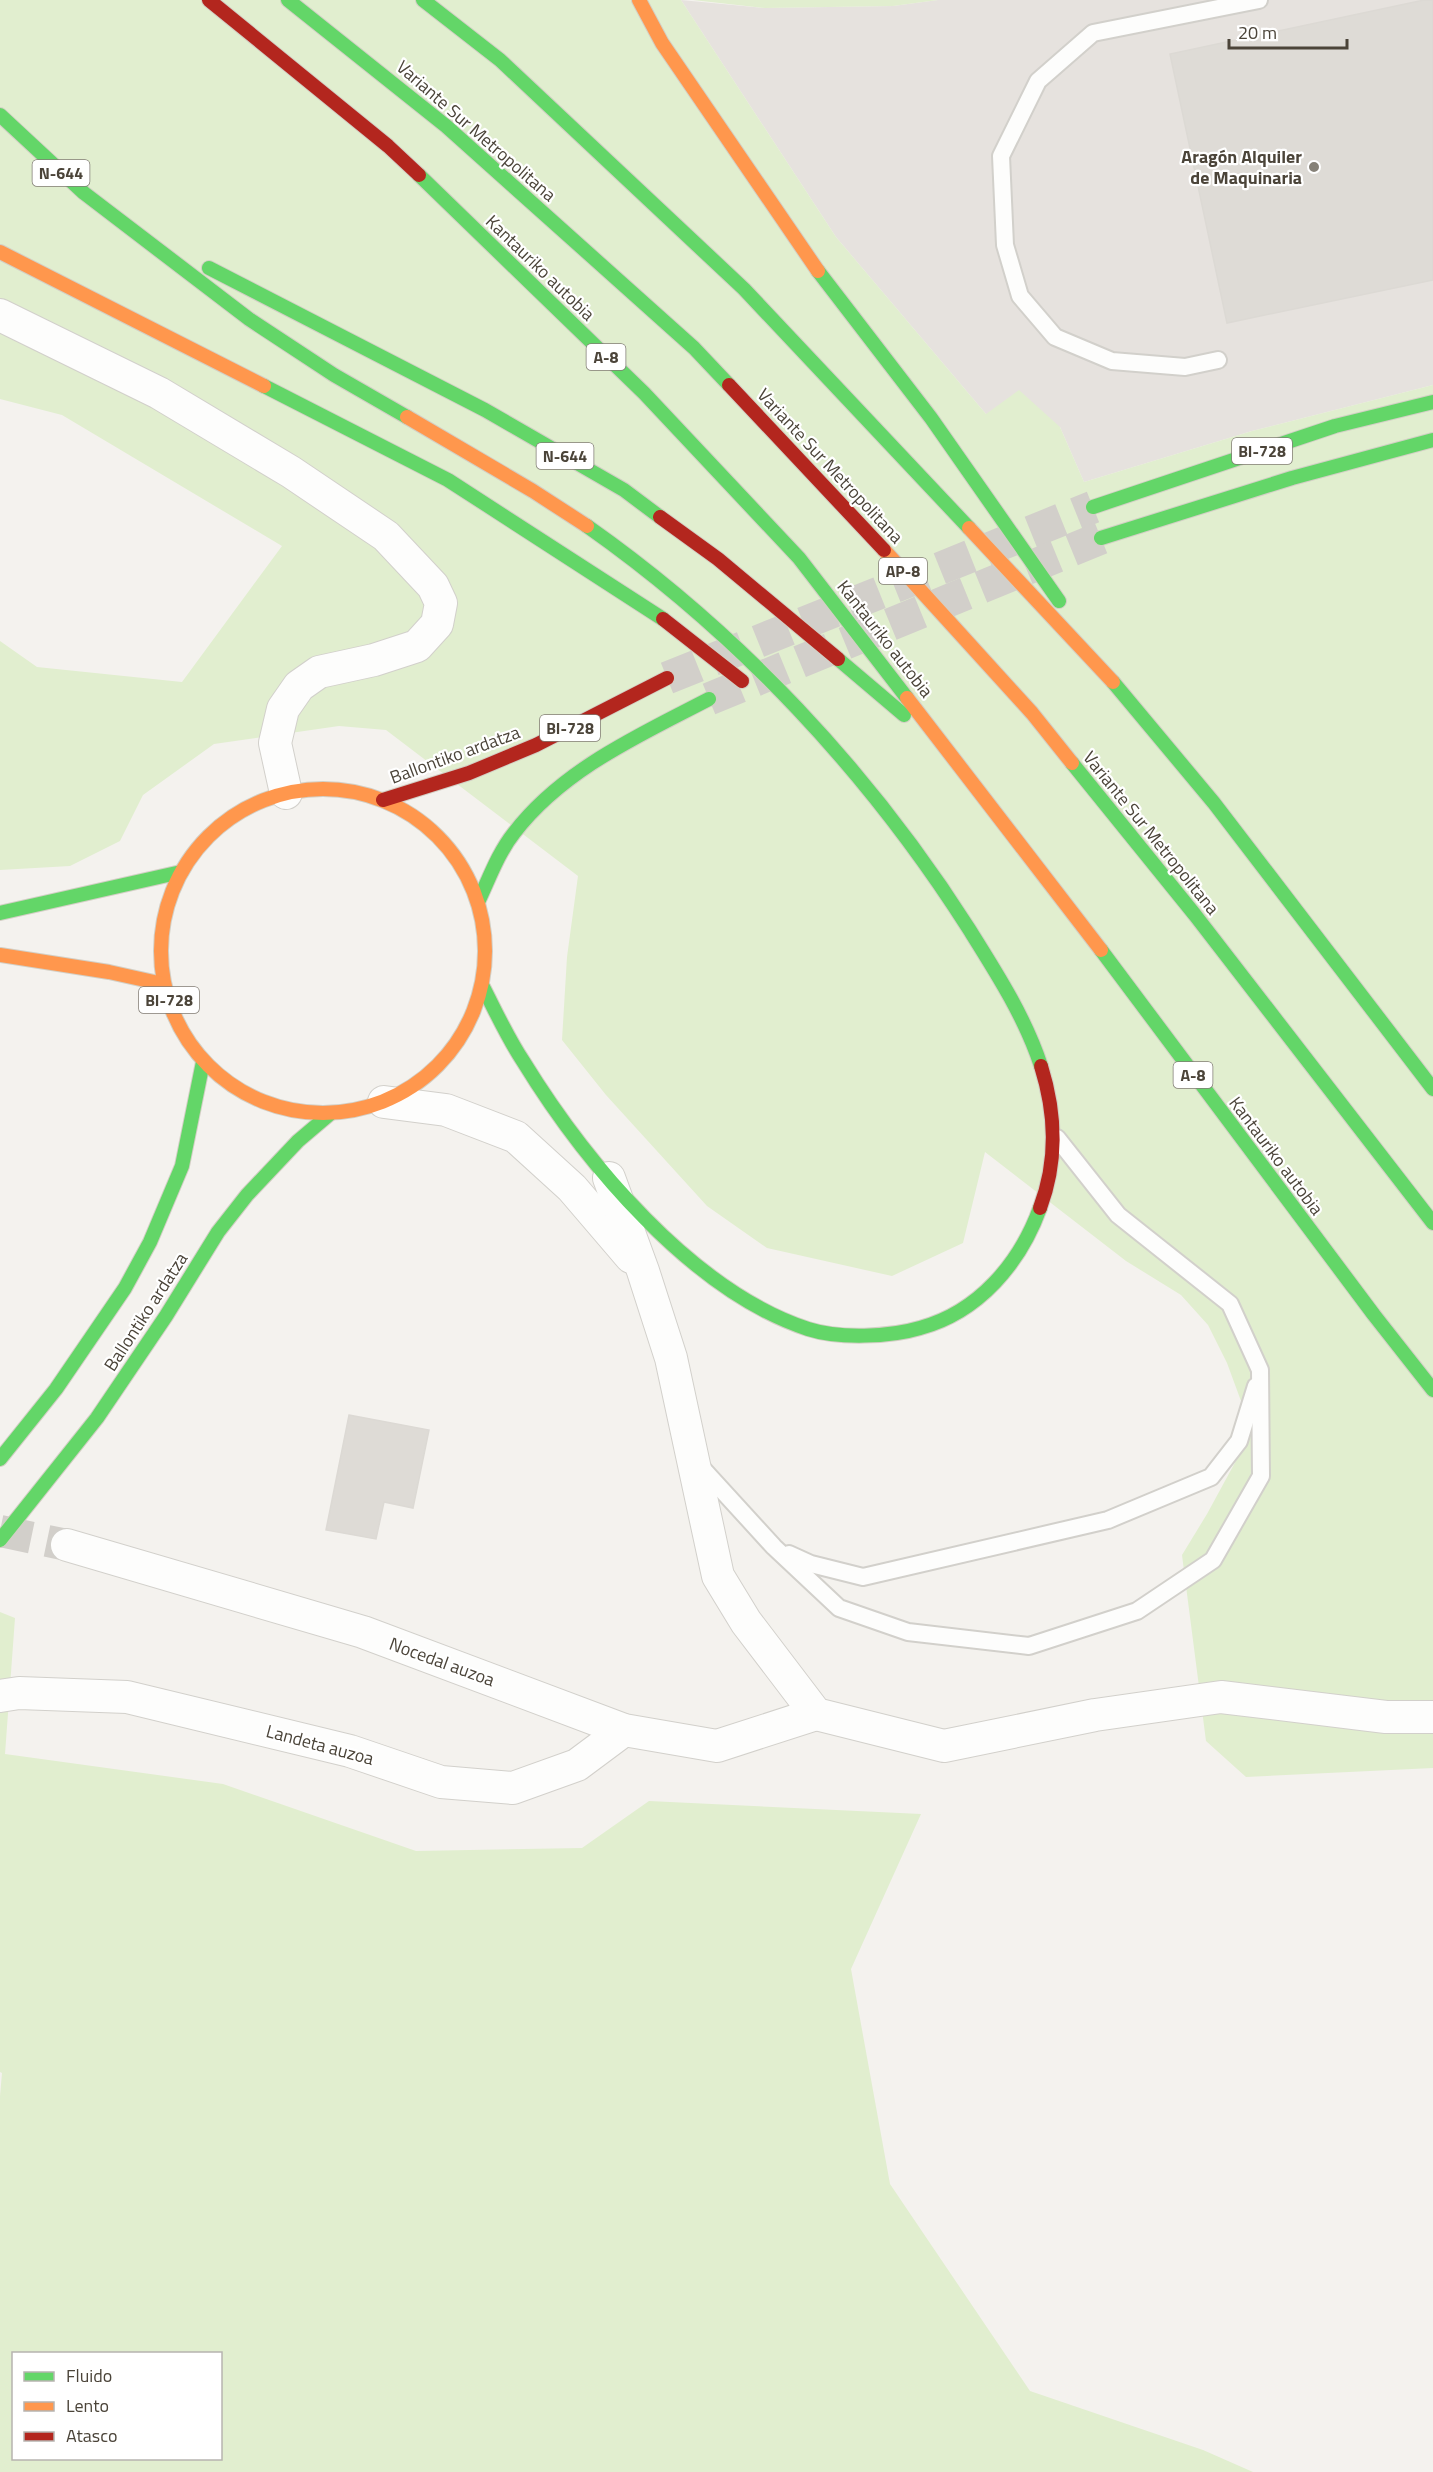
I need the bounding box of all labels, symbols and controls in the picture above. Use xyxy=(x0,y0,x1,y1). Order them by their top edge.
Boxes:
scale bar xyxy=(1229,12,1348,50)
text: 20 m xyxy=(1238,19,1277,46)
street label: Variante Sur Metropolitana xyxy=(391,54,562,208)
place label: Aragón Alquiler de Maquinaria xyxy=(1181,143,1302,191)
road number: N-644 xyxy=(32,160,90,186)
marker: Aragón Alquiler de Maquinaria xyxy=(1307,160,1321,174)
street label: Kantauriko autobia xyxy=(480,208,601,327)
road number: A-8 xyxy=(586,344,626,370)
street label: Variante Sur Metropolitana xyxy=(751,382,910,549)
road number: BI-728 xyxy=(1232,438,1292,464)
road number: N-644 xyxy=(536,443,594,469)
road number: AP-8 xyxy=(879,558,927,584)
street label: Kantauriko autobia xyxy=(831,574,940,703)
road number: BI-728 xyxy=(540,715,600,741)
street label: Ballontiko ardatza xyxy=(386,718,524,791)
street label: Variante Sur Metropolitana xyxy=(1077,745,1226,920)
road number: BI-728 xyxy=(139,987,199,1013)
road number: A-8 xyxy=(1174,1062,1212,1088)
street label: Kantauriko autobia xyxy=(1223,1091,1330,1221)
street label: Ballontiko ardatza xyxy=(97,1247,194,1376)
street label: Nocedal auzoa xyxy=(386,1630,499,1693)
street label: Landeta auzoa xyxy=(263,1717,377,1772)
legend xyxy=(12,2352,222,2460)
text: Fluido xyxy=(66,2362,112,2389)
text: Lento xyxy=(66,2392,109,2419)
text: Atasco xyxy=(66,2422,117,2449)

